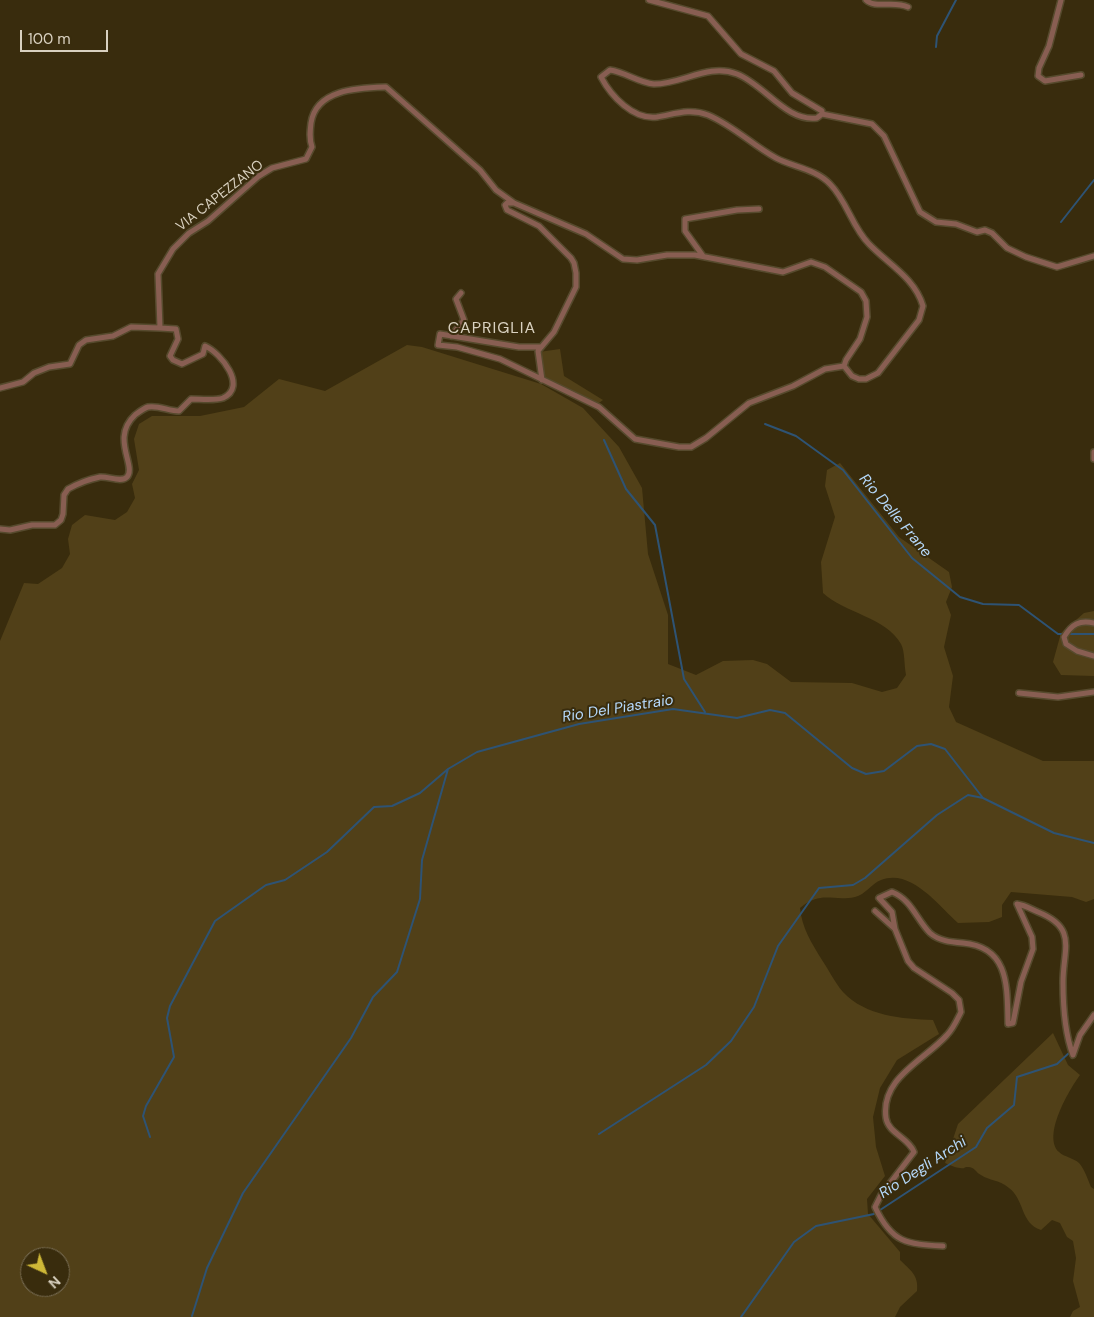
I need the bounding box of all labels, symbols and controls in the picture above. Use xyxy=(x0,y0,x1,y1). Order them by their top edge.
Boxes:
scale bar xyxy=(22,20,110,52)
text: 100 m xyxy=(28,29,71,49)
street label: VIA CAPEZZANO xyxy=(173,157,267,235)
district label: CAPRIGLIA xyxy=(447,319,537,339)
water label: Rio Delle Frane xyxy=(855,471,935,561)
water label: Rio Del Piastraio xyxy=(561,691,675,727)
water label: Rio Degli Archi xyxy=(876,1133,970,1203)
north arrow xyxy=(20,1247,70,1297)
text: N xyxy=(45,1272,64,1292)

